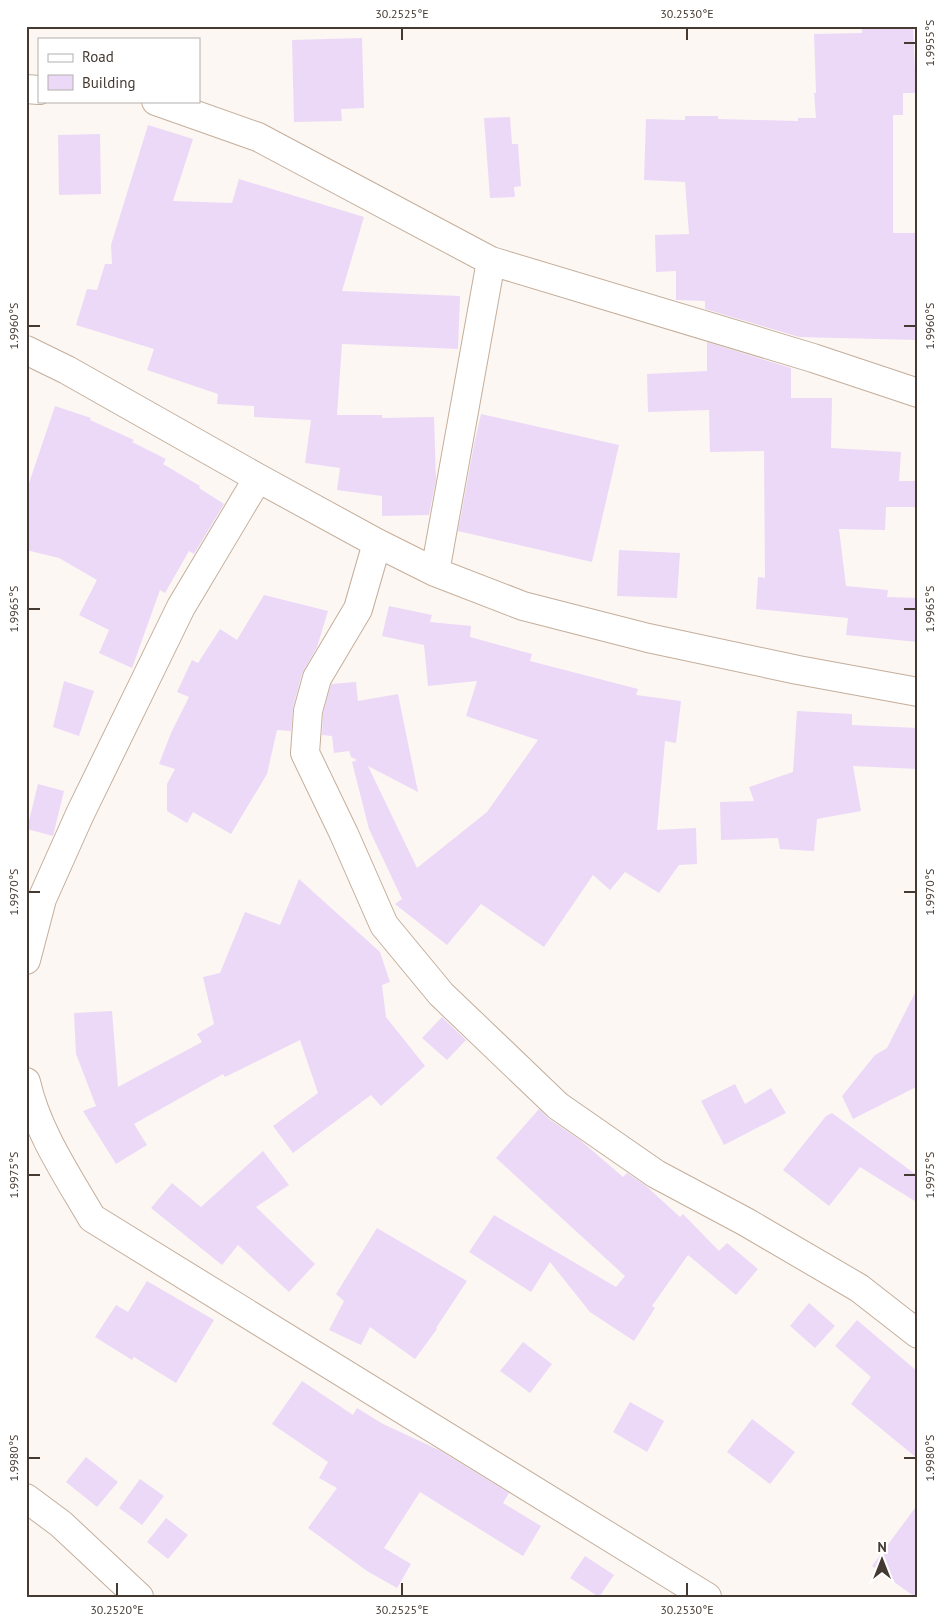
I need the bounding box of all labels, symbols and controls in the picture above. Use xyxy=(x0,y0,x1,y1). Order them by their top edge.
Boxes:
text: 30.2525°E xyxy=(375,6,429,21)
text: 30.2530°E xyxy=(660,6,714,21)
text: 1.9955°S xyxy=(922,20,937,66)
legend xyxy=(38,38,200,102)
text: Road xyxy=(82,47,114,66)
text: Building xyxy=(82,73,136,92)
text: 1.9960°S xyxy=(6,303,21,349)
text: 1.9960°S xyxy=(922,303,937,349)
text: 1.9965°S xyxy=(6,586,21,632)
text: 1.9965°S xyxy=(922,586,937,632)
text: 1.9970°S xyxy=(6,869,21,915)
text: 1.9970°S xyxy=(922,869,937,915)
text: 1.9975°S xyxy=(6,1152,21,1198)
text: 1.9975°S xyxy=(922,1152,937,1198)
text: 1.9980°S xyxy=(6,1435,21,1481)
text: 1.9980°S xyxy=(922,1435,937,1481)
north arrow xyxy=(856,1536,906,1586)
text: N xyxy=(877,1538,887,1556)
text: 30.2520°E xyxy=(90,1602,144,1617)
text: 30.2525°E xyxy=(375,1602,429,1617)
text: 30.2530°E xyxy=(660,1602,714,1617)

